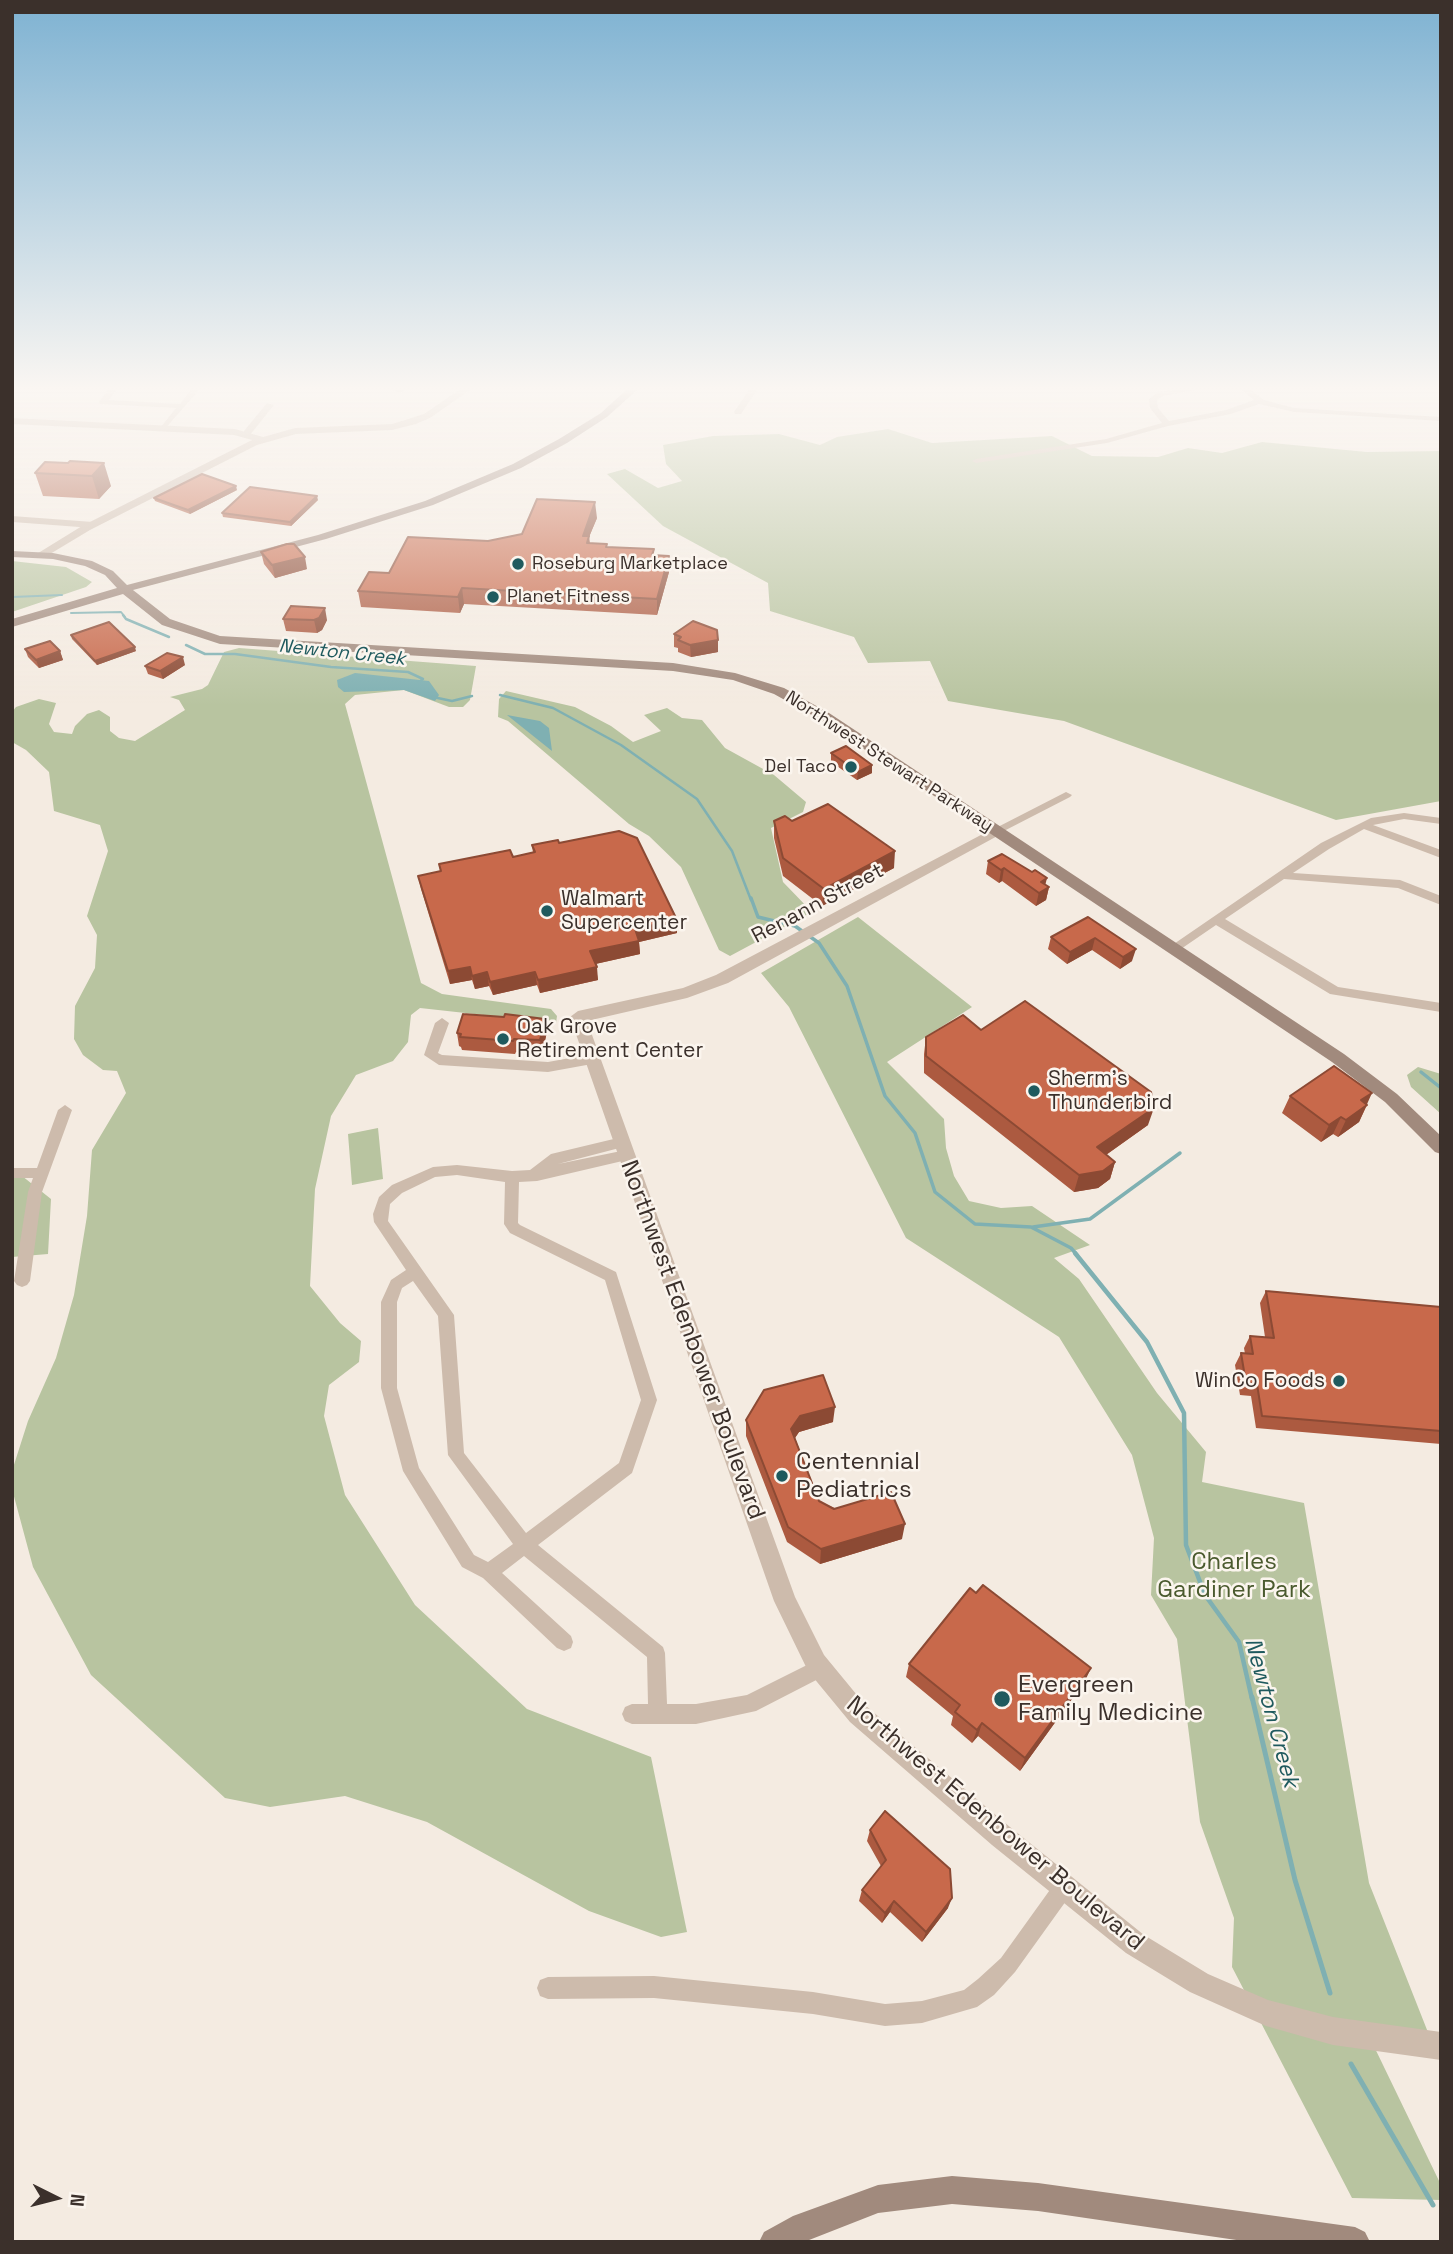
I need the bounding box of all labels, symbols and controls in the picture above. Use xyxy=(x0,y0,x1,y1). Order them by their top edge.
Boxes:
place label: Roseburg Marketplace xyxy=(532,553,728,575)
marker: Roseburg Marketplace xyxy=(510,556,526,572)
place label: Planet Fitness xyxy=(507,586,630,608)
marker: Planet Fitness xyxy=(485,589,501,605)
water label: Newton Creek xyxy=(278,635,406,671)
street label: Northwest Stewart Parkway xyxy=(781,687,997,837)
place label: Del Taco xyxy=(764,756,837,778)
marker: Del Taco xyxy=(843,759,859,775)
street label: Renann Street xyxy=(748,859,888,949)
place label: Walmart Supercenter xyxy=(561,886,687,936)
marker: Walmart Supercenter xyxy=(539,903,555,919)
place label: Oak Grove Retirement Center xyxy=(517,1014,703,1064)
marker: Oak Grove Retirement Center xyxy=(495,1031,511,1047)
place label: Sherm's Thunderbird xyxy=(1048,1066,1172,1116)
marker: Sherm's Thunderbird xyxy=(1026,1083,1042,1099)
street label: Northwest Edenbower Boulevard xyxy=(613,1157,771,1523)
place label: WinCo Foods xyxy=(1195,1368,1325,1394)
marker: WinCo Foods xyxy=(1331,1373,1347,1389)
place label: Centennial Pediatrics xyxy=(796,1448,920,1504)
marker: Centennial Pediatrics xyxy=(774,1468,790,1484)
park label: Charles Gardiner Park xyxy=(1157,1548,1311,1604)
water label: Newton Creek xyxy=(1238,1635,1304,1791)
place label: Evergreen Family Medicine xyxy=(1018,1671,1203,1727)
marker: Evergreen Family Medicine xyxy=(992,1689,1012,1709)
street label: Northwest Edenbower Boulevard xyxy=(840,1691,1150,1957)
north arrow xyxy=(21,2163,91,2233)
text: N xyxy=(64,2193,90,2208)

